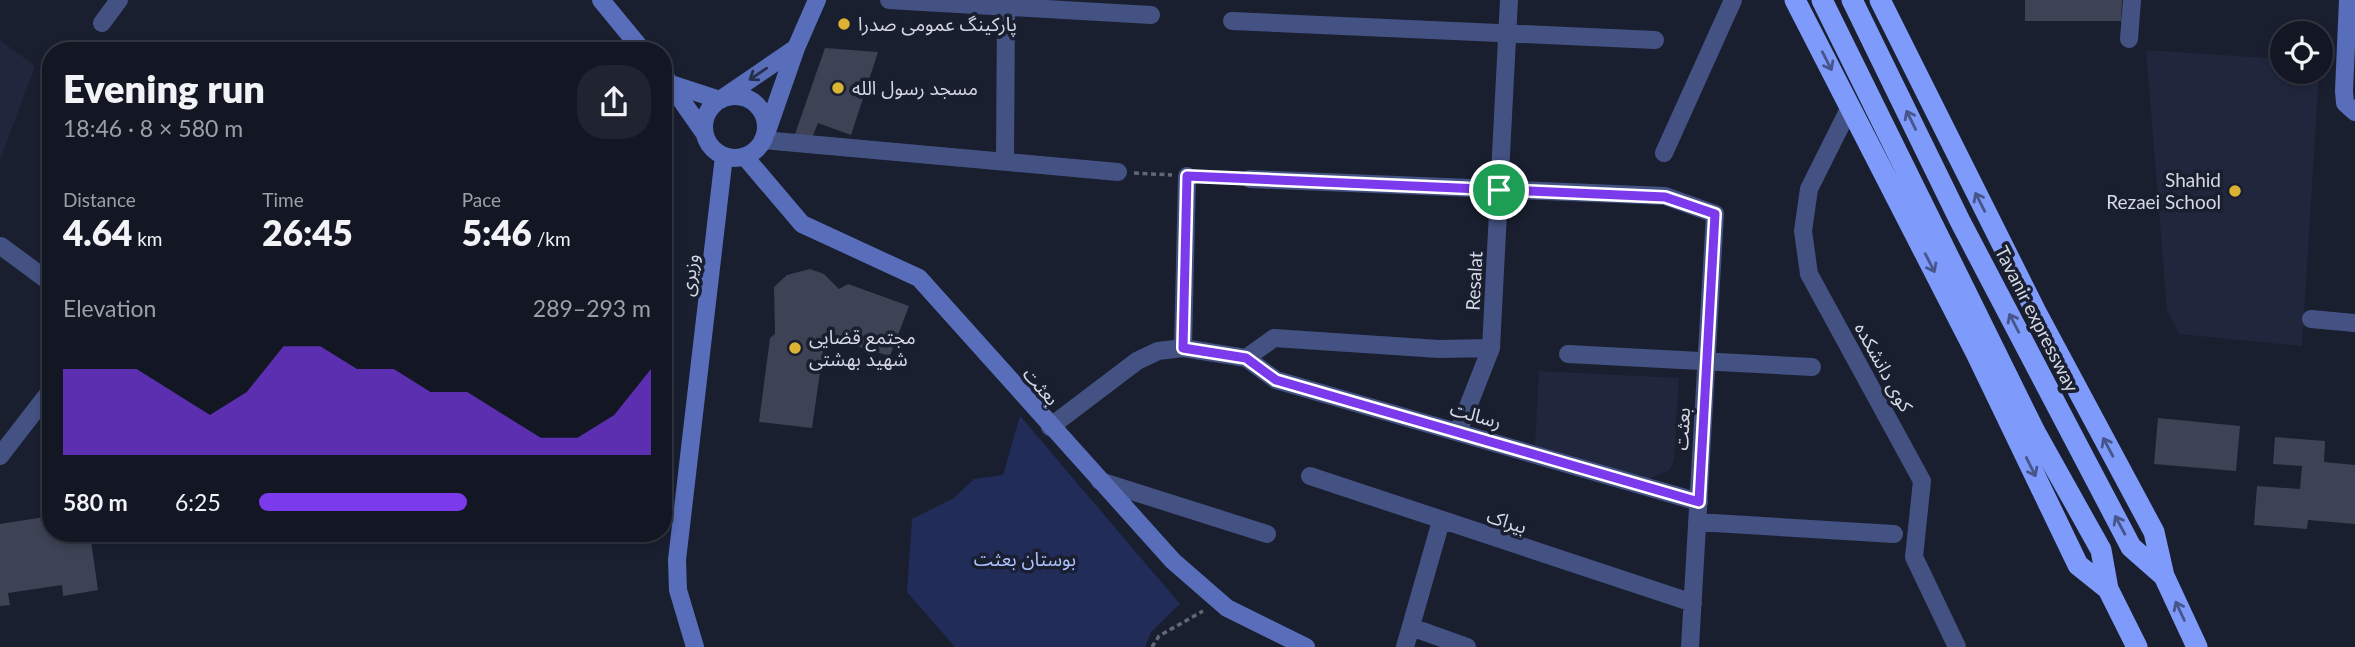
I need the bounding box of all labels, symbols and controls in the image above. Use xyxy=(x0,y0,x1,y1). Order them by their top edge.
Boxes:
place label: پارکینگ عمومی صدرا xyxy=(858,12,1017,37)
marker: پارکینگ عمومی صدرا xyxy=(836,16,852,32)
map controls xyxy=(2270,21,2333,84)
button: locate xyxy=(2270,21,2333,84)
one-way arrow xyxy=(1820,50,1834,71)
text: Evening run xyxy=(63,65,265,111)
button: share xyxy=(577,65,651,139)
one-way arrow xyxy=(749,67,768,81)
place label: مسجد رسول الله xyxy=(852,76,978,100)
marker: مسجد رسول الله xyxy=(830,80,846,96)
one-way arrow xyxy=(1903,110,1917,131)
text: 18:46 · 8 × 580 m xyxy=(63,114,243,142)
pin xyxy=(1469,160,1529,220)
place label: Shahid Rezaei School xyxy=(2106,168,2221,213)
icon: arrive xyxy=(1480,171,1518,209)
marker: Shahid Rezaei School xyxy=(2227,183,2243,199)
text: Distance xyxy=(63,188,136,211)
text: Time xyxy=(262,188,304,211)
text: Pace xyxy=(462,188,501,211)
one-way arrow xyxy=(1973,192,1987,212)
text: 4.64 xyxy=(63,211,132,253)
text: 26:45 xyxy=(262,211,353,253)
text: 5:46 xyxy=(462,211,532,253)
text: km xyxy=(132,227,162,250)
text: /km xyxy=(532,227,571,250)
street label: Tavanir expressway xyxy=(1991,242,2084,396)
street label: Resalat xyxy=(1460,250,1487,311)
street label: وزیری xyxy=(674,252,704,298)
one-way arrow xyxy=(1924,252,1938,273)
text: Elevation xyxy=(63,294,156,322)
text: 289–293 m xyxy=(533,294,651,322)
one-way arrow xyxy=(2006,314,2020,334)
street label: کوی دانشکده xyxy=(1850,318,1919,417)
place label: مجتمع قضایی شهید بهشتی xyxy=(809,325,916,371)
marker: مجتمع قضایی شهید بهشتی xyxy=(787,340,803,356)
street label: بعثت xyxy=(1019,362,1064,409)
street label: رسالت xyxy=(1447,396,1505,434)
street label: بعثت xyxy=(1669,407,1694,451)
one-way arrow xyxy=(2101,437,2115,457)
one-way arrow xyxy=(2024,456,2038,477)
text: 580 m xyxy=(63,488,128,516)
text: 6:25 xyxy=(175,488,221,516)
street label: بیراک xyxy=(1484,503,1530,539)
one-way arrow xyxy=(2112,515,2126,535)
park label: بوستان بعثت xyxy=(974,547,1076,571)
one-way arrow xyxy=(2173,601,2187,622)

